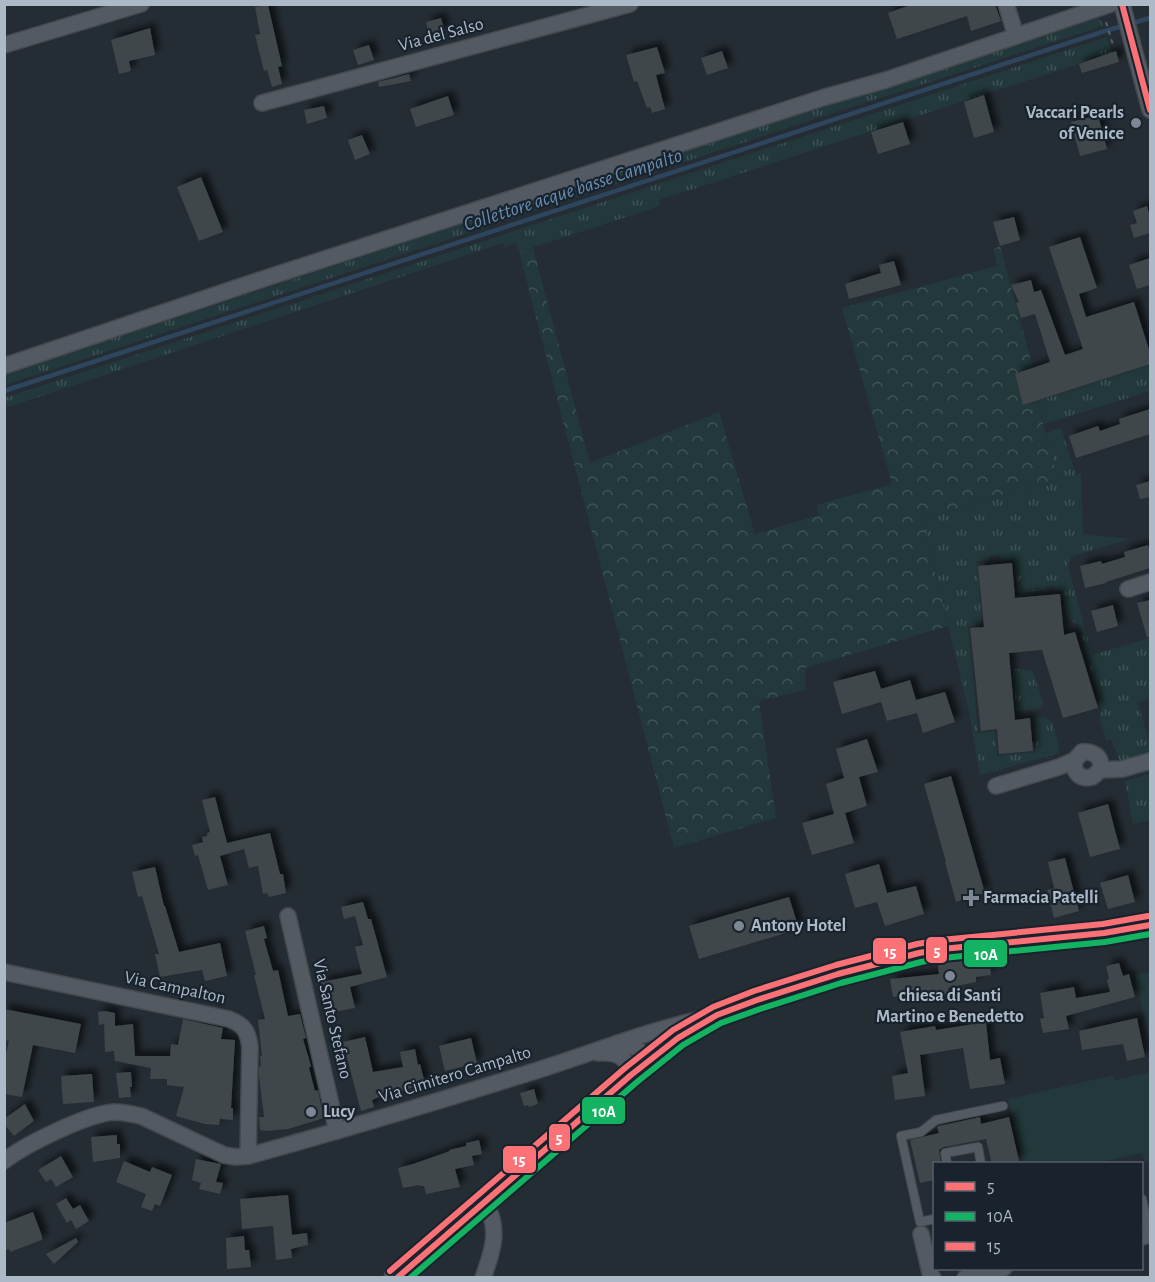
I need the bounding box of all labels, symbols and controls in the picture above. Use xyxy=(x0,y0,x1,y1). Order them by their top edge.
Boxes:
street label: Via del Salso xyxy=(397,15,486,55)
place label: Vaccari Pearls of Venice xyxy=(1026,104,1124,143)
marker: Vaccari Pearls of Venice xyxy=(1129,116,1143,130)
water label: Collettore acque basse Campalto xyxy=(461,145,685,235)
place label: Farmacia Patelli xyxy=(983,889,1099,907)
marker: Farmacia Patelli xyxy=(964,891,978,905)
place label: Antony Hotel xyxy=(751,917,846,935)
marker: Antony Hotel xyxy=(732,919,746,933)
line badge: 5 xyxy=(925,936,948,964)
line badge: 15 xyxy=(872,937,907,965)
line badge: 10A xyxy=(963,939,1008,968)
text: 5 xyxy=(934,943,941,959)
text: 15 xyxy=(884,944,896,960)
text: 10A xyxy=(974,947,998,963)
street label: Via Santo Stefano xyxy=(309,957,355,1081)
street label: Via Campalton xyxy=(123,968,227,1008)
marker: chiesa di Santi Martino e Benedetto xyxy=(943,969,957,983)
place label: chiesa di Santi Martino e Benedetto xyxy=(876,987,1024,1026)
street label: Via Cimitero Campalto xyxy=(377,1043,533,1107)
line badge: 10A xyxy=(581,1096,626,1125)
place label: Lucy xyxy=(323,1103,356,1121)
text: 10A xyxy=(592,1104,616,1120)
marker: Lucy xyxy=(304,1105,318,1119)
line badge: 5 xyxy=(548,1123,571,1152)
text: 5 xyxy=(556,1130,563,1146)
line badge: 15 xyxy=(502,1145,537,1174)
text: 15 xyxy=(513,1152,525,1168)
legend xyxy=(933,1162,1143,1270)
text: 5 xyxy=(987,1178,995,1196)
text: 10A xyxy=(987,1208,1014,1226)
text: 15 xyxy=(987,1238,1001,1256)

